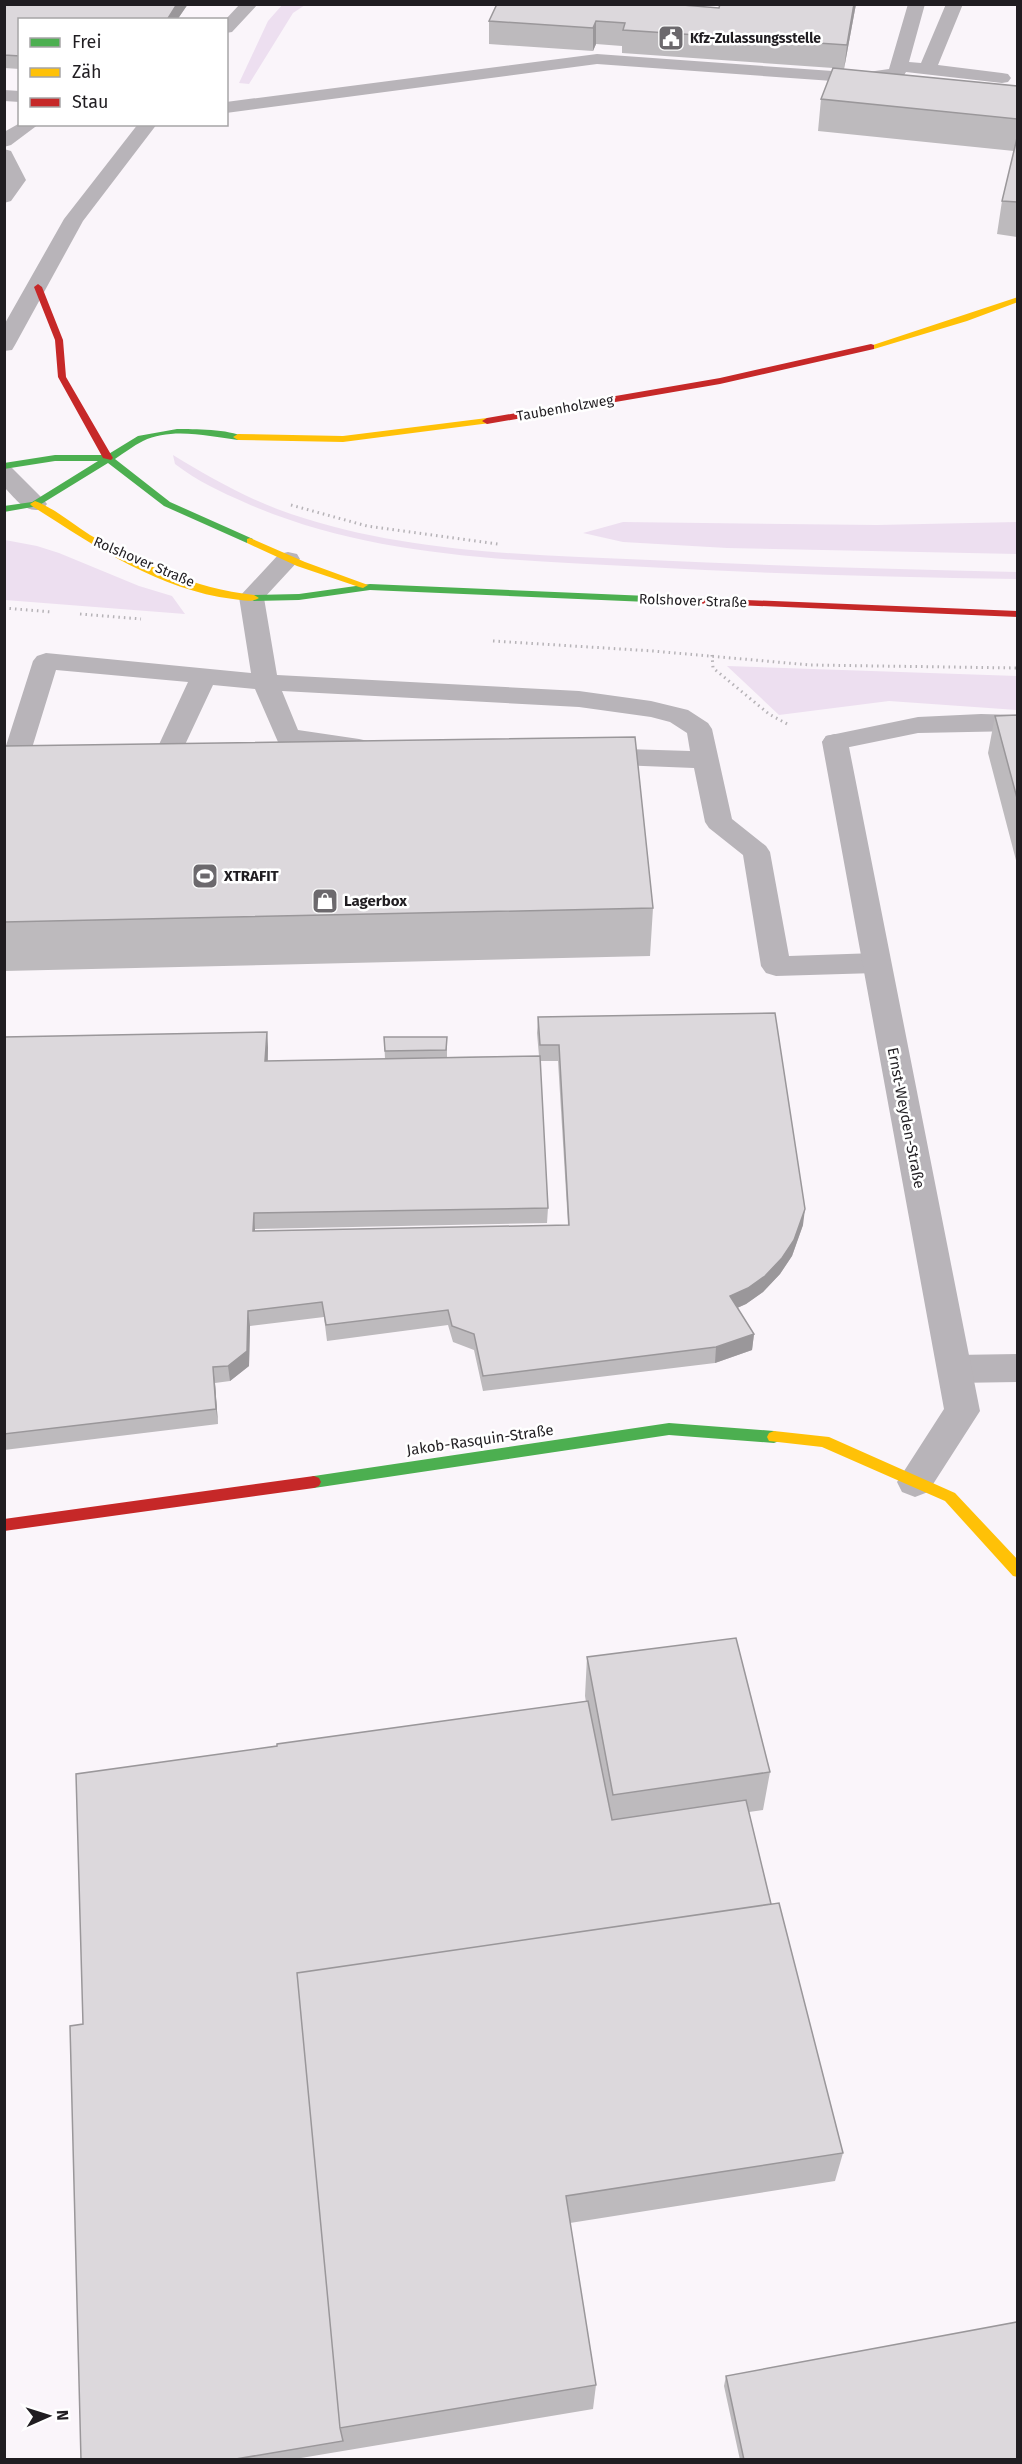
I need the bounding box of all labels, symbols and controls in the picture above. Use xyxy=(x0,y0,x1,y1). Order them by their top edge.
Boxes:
legend xyxy=(18,18,228,126)
public building icon: Kfz-Zulassungsstelle xyxy=(656,23,686,53)
place label: Kfz-Zulassungsstelle xyxy=(690,30,821,47)
text: Frei xyxy=(72,31,102,53)
text: Zäh xyxy=(72,61,101,83)
text: Stau xyxy=(72,91,108,113)
street label: Taubenholzweg xyxy=(515,391,616,425)
street label: Rolshover Straße xyxy=(91,533,197,591)
street label: Rolshover Straße xyxy=(639,591,747,611)
sports icon: XTRAFIT xyxy=(190,861,220,891)
place label: XTRAFIT xyxy=(223,867,280,885)
shop icon: Lagerbox xyxy=(310,886,340,916)
place label: Lagerbox xyxy=(344,892,407,910)
street label: Ernst-Weyden-Straße xyxy=(883,1046,929,1190)
street label: Jakob-Rasquin-Straße xyxy=(405,1421,555,1459)
north arrow xyxy=(18,2386,78,2446)
text: N xyxy=(53,2409,72,2421)

